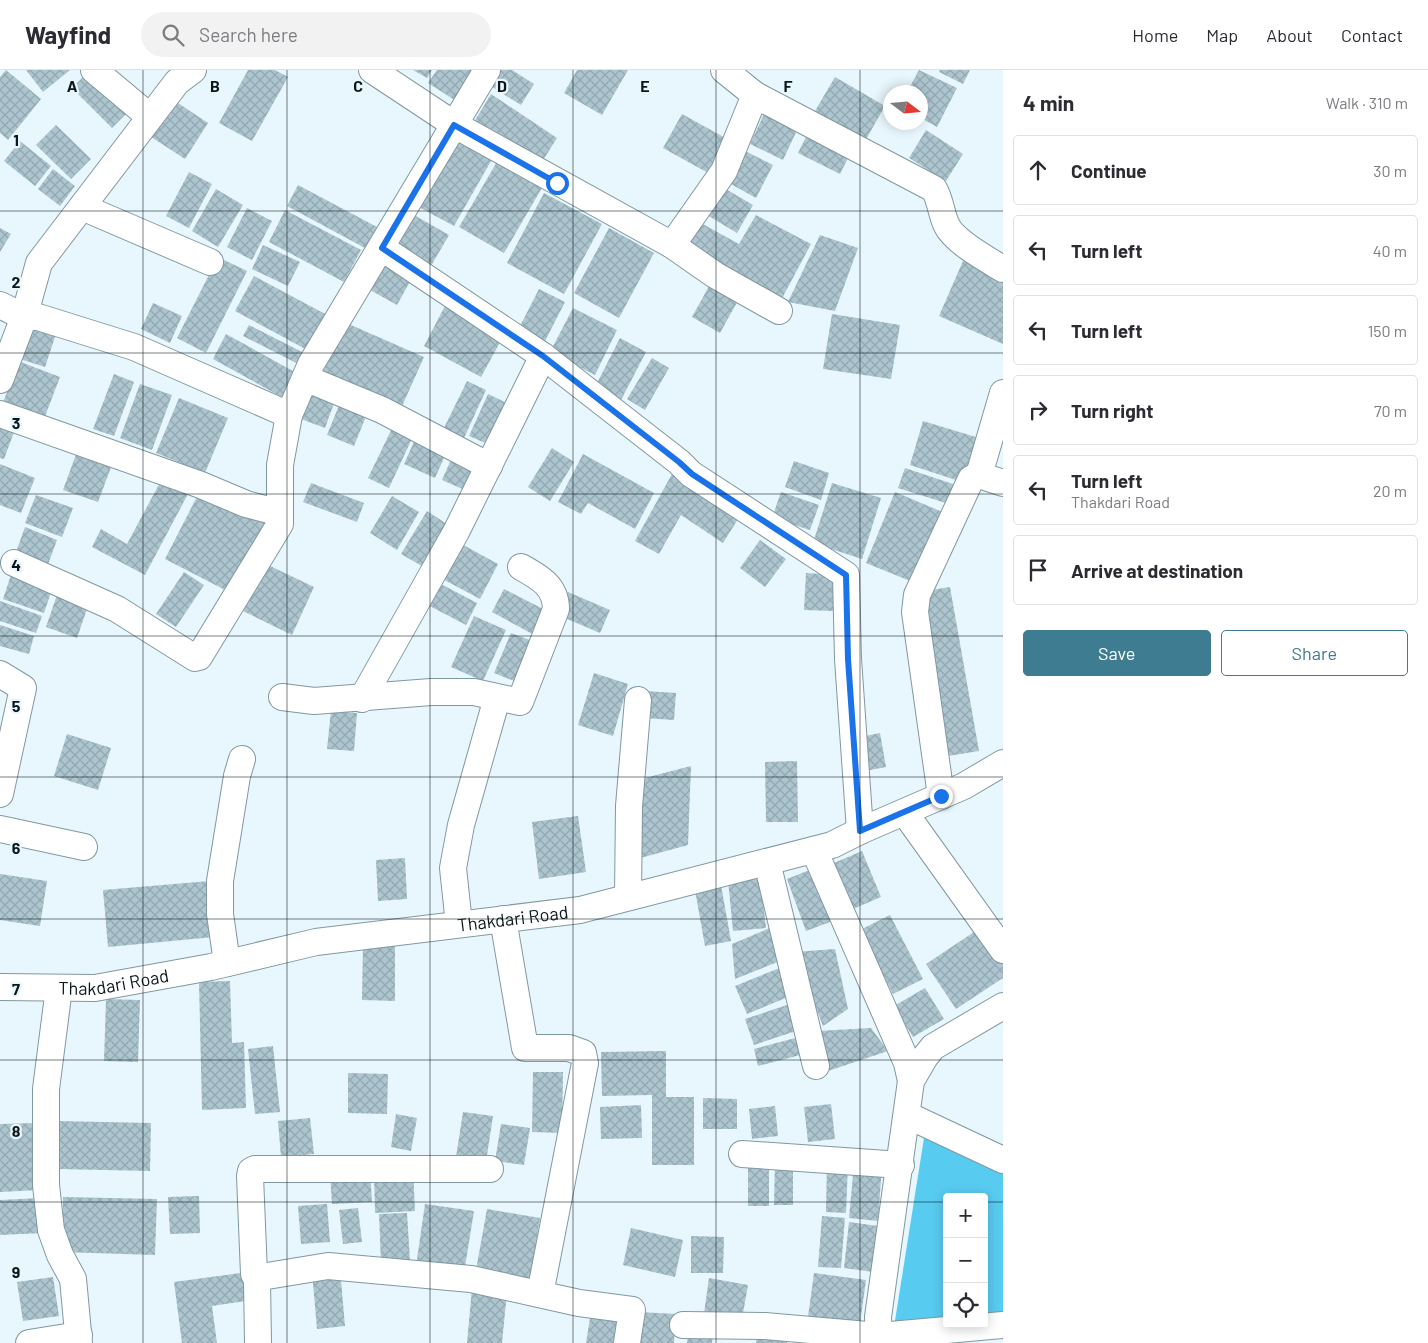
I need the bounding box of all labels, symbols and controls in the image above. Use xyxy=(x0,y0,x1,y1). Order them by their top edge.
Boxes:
search box xyxy=(141,12,491,57)
text: Wayfind xyxy=(25,20,111,49)
icon: search xyxy=(159,21,187,49)
text: Search here xyxy=(199,23,298,46)
text: Home xyxy=(1132,24,1178,46)
text: Map xyxy=(1206,24,1238,46)
text: About xyxy=(1266,24,1313,46)
text: Contact xyxy=(1341,24,1403,46)
text: A xyxy=(67,76,78,95)
text: B xyxy=(210,76,220,95)
text: C xyxy=(353,76,363,95)
text: D xyxy=(497,76,507,95)
text: E xyxy=(640,76,650,95)
text: F xyxy=(784,76,793,95)
north arrow xyxy=(883,85,928,130)
text: 4 min xyxy=(1023,90,1074,115)
text: Walk · 310 m xyxy=(1326,93,1408,112)
text: 1 xyxy=(13,130,19,149)
icon: ahead xyxy=(1024,156,1052,184)
text: Continue xyxy=(1071,159,1147,182)
text: 30 m xyxy=(1373,161,1407,180)
route start xyxy=(546,172,569,195)
icon: left xyxy=(1024,236,1052,264)
text: Turn left xyxy=(1071,239,1142,262)
text: 40 m xyxy=(1373,241,1407,260)
text: 2 xyxy=(12,272,21,291)
icon: left xyxy=(1024,316,1052,344)
text: Turn left xyxy=(1071,319,1142,342)
text: 150 m xyxy=(1368,321,1407,340)
icon: right xyxy=(1024,396,1052,424)
text: Turn right xyxy=(1071,399,1153,422)
text: 70 m xyxy=(1374,401,1407,420)
text: 3 xyxy=(12,413,20,432)
text: Turn left xyxy=(1071,469,1142,492)
icon: left xyxy=(1024,476,1052,504)
text: 20 m xyxy=(1373,481,1407,500)
text: Thakdari Road xyxy=(1071,492,1170,511)
text: 4 xyxy=(11,555,21,574)
icon: arrive xyxy=(1024,556,1052,584)
text: Arrive at destination xyxy=(1071,559,1243,582)
button: Save xyxy=(1023,630,1211,676)
button: Share xyxy=(1221,630,1408,676)
text: 5 xyxy=(12,696,21,715)
route end xyxy=(930,785,953,808)
text: 6 xyxy=(12,838,21,857)
street label: Thakdari Road xyxy=(456,901,569,936)
street label: Thakdari Road xyxy=(58,964,170,999)
text: 7 xyxy=(12,979,20,998)
text: 8 xyxy=(12,1121,21,1140)
map controls xyxy=(943,1193,988,1328)
button: + xyxy=(943,1193,988,1238)
button: − xyxy=(943,1238,988,1283)
text: 9 xyxy=(12,1262,20,1281)
button: locate xyxy=(943,1283,988,1328)

